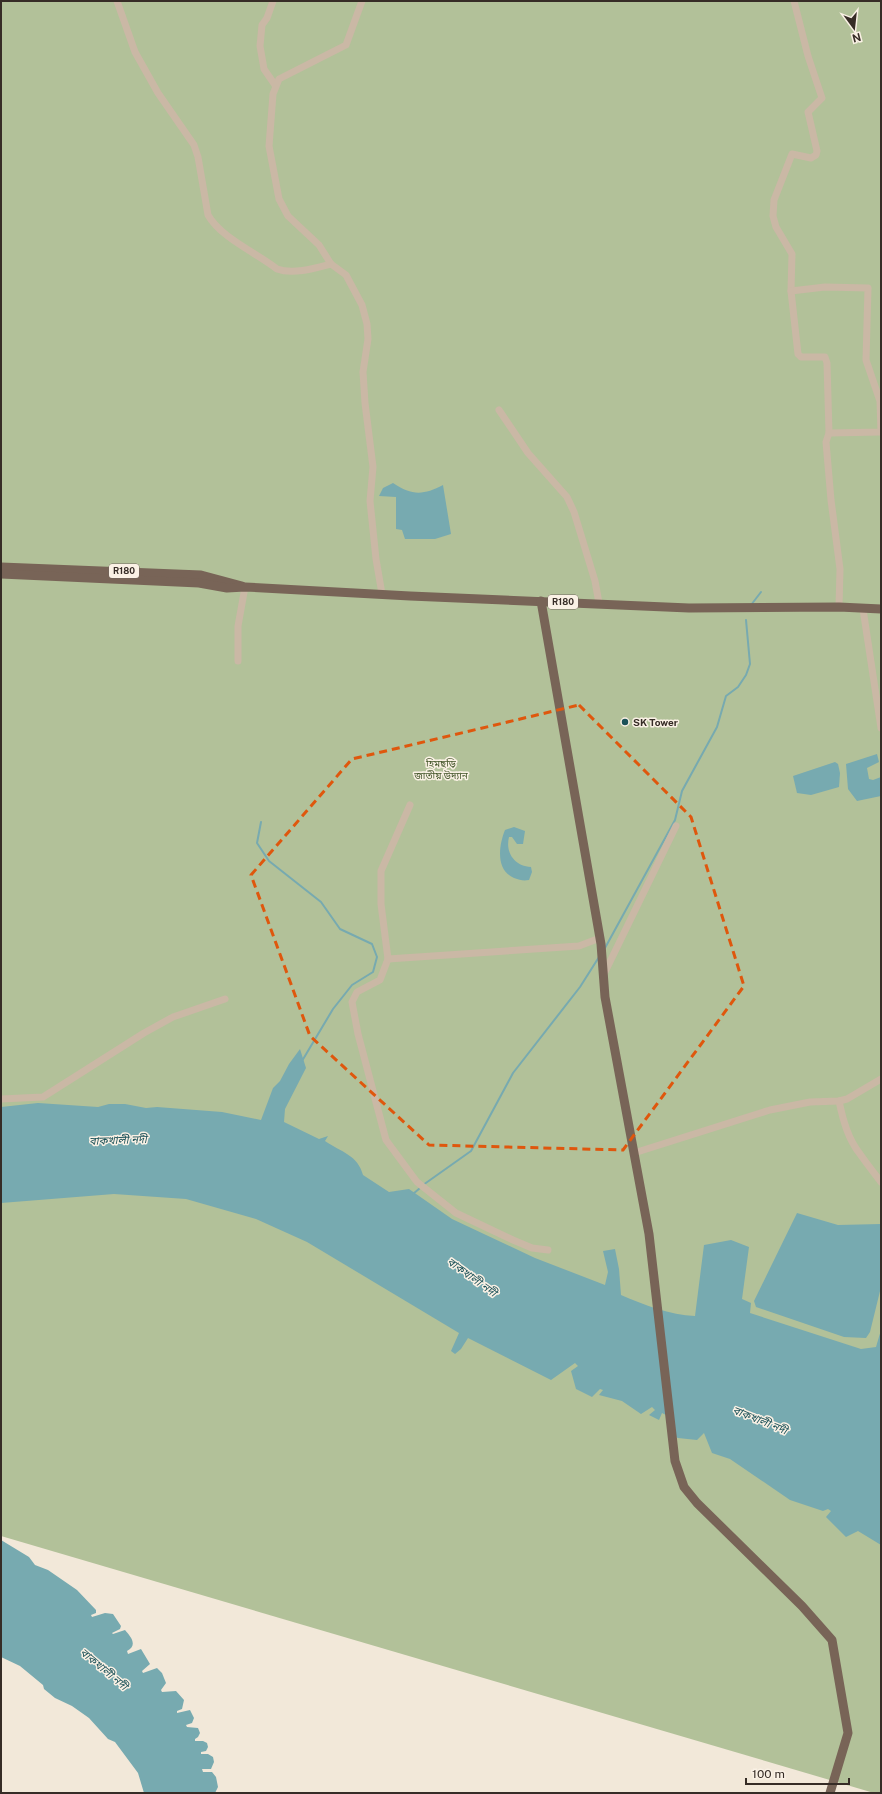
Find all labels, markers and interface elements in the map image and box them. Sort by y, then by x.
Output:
north arrow [834,8,874,48]
text: N [851,31,862,45]
road number: R180 [109,564,139,578]
road number: R180 [548,595,578,609]
place label: SK Tower [633,716,678,728]
marker: SK Tower [620,717,630,727]
park label: হিমছড়ি জাতীয় উদ্যান [413,757,469,781]
water label: বাকখালী নদী [89,1133,149,1147]
water label: বাকখালী নদী [445,1255,501,1300]
water label: বাকখালী নদী [731,1404,791,1437]
water label: বাকখালী নদী [78,1646,132,1694]
scale bar [746,1760,849,1786]
text: 100 m [752,1767,785,1781]

